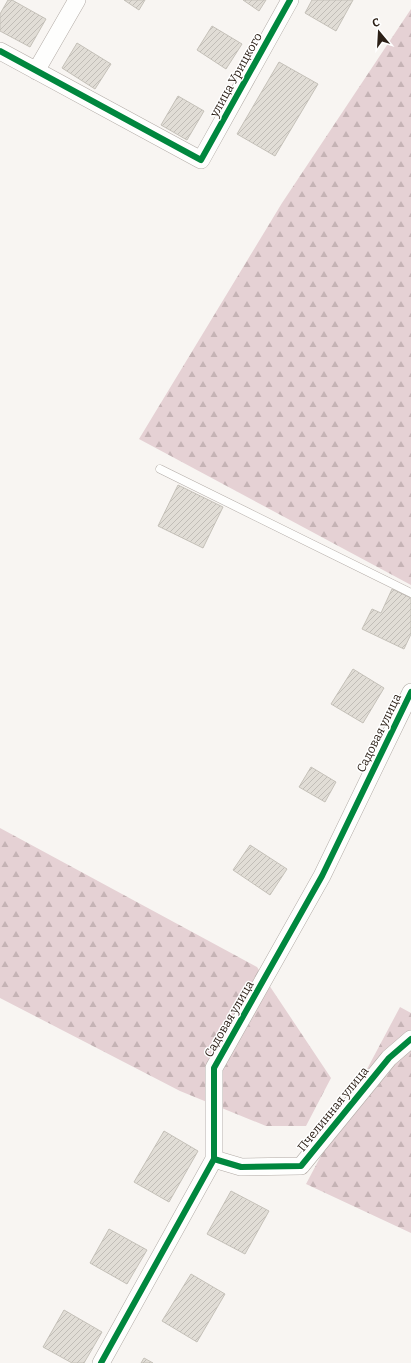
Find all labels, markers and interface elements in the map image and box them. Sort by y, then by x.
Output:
north arrow [359,12,399,52]
text: С [371,16,381,30]
street label: улица Урицкого [207,30,265,120]
street label: Садовая улица [354,691,404,775]
street label: Садовая улица [201,978,257,1060]
street label: Пчелинная улица [295,1064,372,1154]

